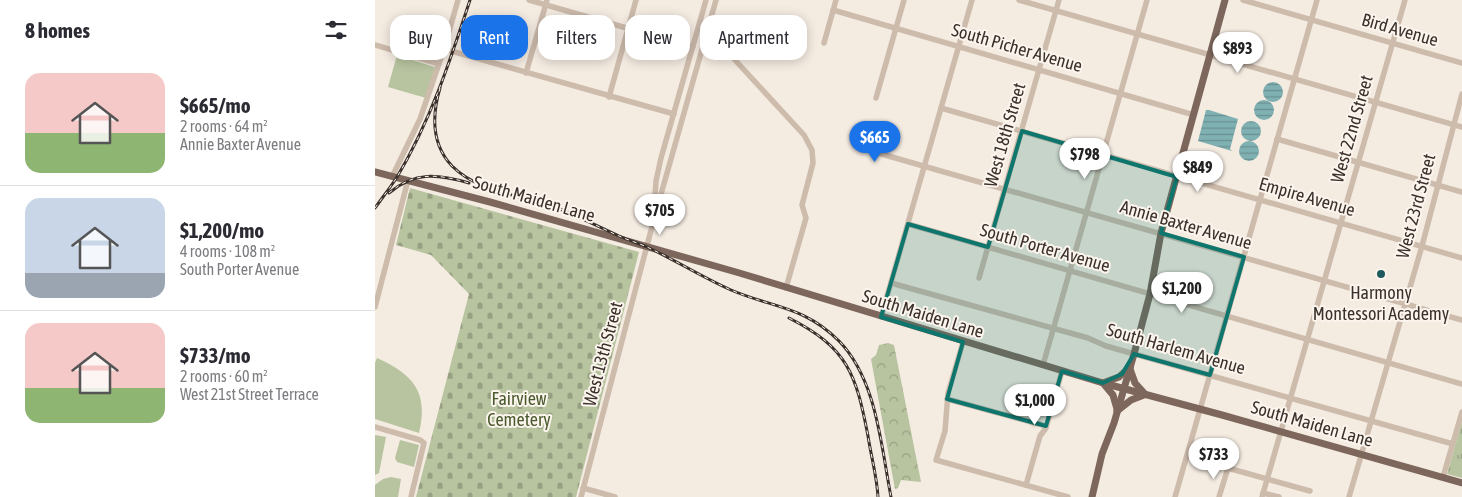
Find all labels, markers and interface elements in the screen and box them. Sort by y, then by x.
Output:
street label: Bird Avenue [1359,9,1441,50]
chip: Buy [390,15,451,60]
chip: Rent [461,15,528,60]
chip: Filters [538,15,615,60]
chip: New [625,15,690,60]
chip: Apartment [700,15,807,60]
icon: filters [322,16,350,44]
text: 8 homes [25,18,90,42]
street label: South Picher Avenue [949,19,1085,76]
pin: $893 [1208,32,1268,74]
text: $893 [1223,39,1253,57]
street label: West 22nd Street [1326,73,1377,185]
street label: West 18th Street [980,80,1029,189]
icon: home [65,93,125,153]
text: $665/mo [180,93,251,117]
text: 2 rooms · 64 m² [180,117,268,135]
pin: $665 [845,120,905,163]
text: $665 [860,128,890,146]
text: Annie Baxter Avenue [180,135,301,153]
pin: $798 [1055,138,1115,180]
text: $798 [1070,145,1100,163]
pin: $849 [1168,150,1228,193]
street label: West 23rd Street [1391,151,1440,260]
text: $849 [1183,158,1213,176]
street label: South Maiden Lane [471,171,598,226]
street label: Empire Avenue [1257,173,1358,220]
pin: $705 [630,194,690,236]
street label: Annie Baxter Avenue [1118,196,1254,253]
text: $705 [645,201,675,219]
icon: home [65,218,125,278]
text: $1,200/mo [180,218,264,242]
street label: South Porter Avenue [978,219,1112,276]
text: 4 rooms · 108 m² [180,242,275,260]
text: South Porter Avenue [180,260,299,278]
marker: Harmony Montessori Academy [1375,268,1387,280]
pin: $1,200 [1141,272,1223,314]
text: $1,200 [1162,279,1202,297]
place label: Harmony Montessori Academy [1313,282,1449,324]
street label: South Maiden Lane [860,285,986,342]
street label: West 13th Street [578,299,627,408]
street label: South Harlem Avenue [1104,319,1248,378]
icon: home [65,343,125,403]
text: $733/mo [180,343,251,367]
text: 2 rooms · 60 m² [180,367,268,385]
pin: $1,000 [994,384,1076,426]
text: West 21st Street Terrace [180,385,319,403]
park label: Fairview Cemetery [487,388,551,430]
text: $1,000 [1015,391,1055,409]
street label: South Maiden Lane [1249,396,1376,451]
pin: $733 [1184,438,1244,480]
text: $733 [1199,445,1229,463]

